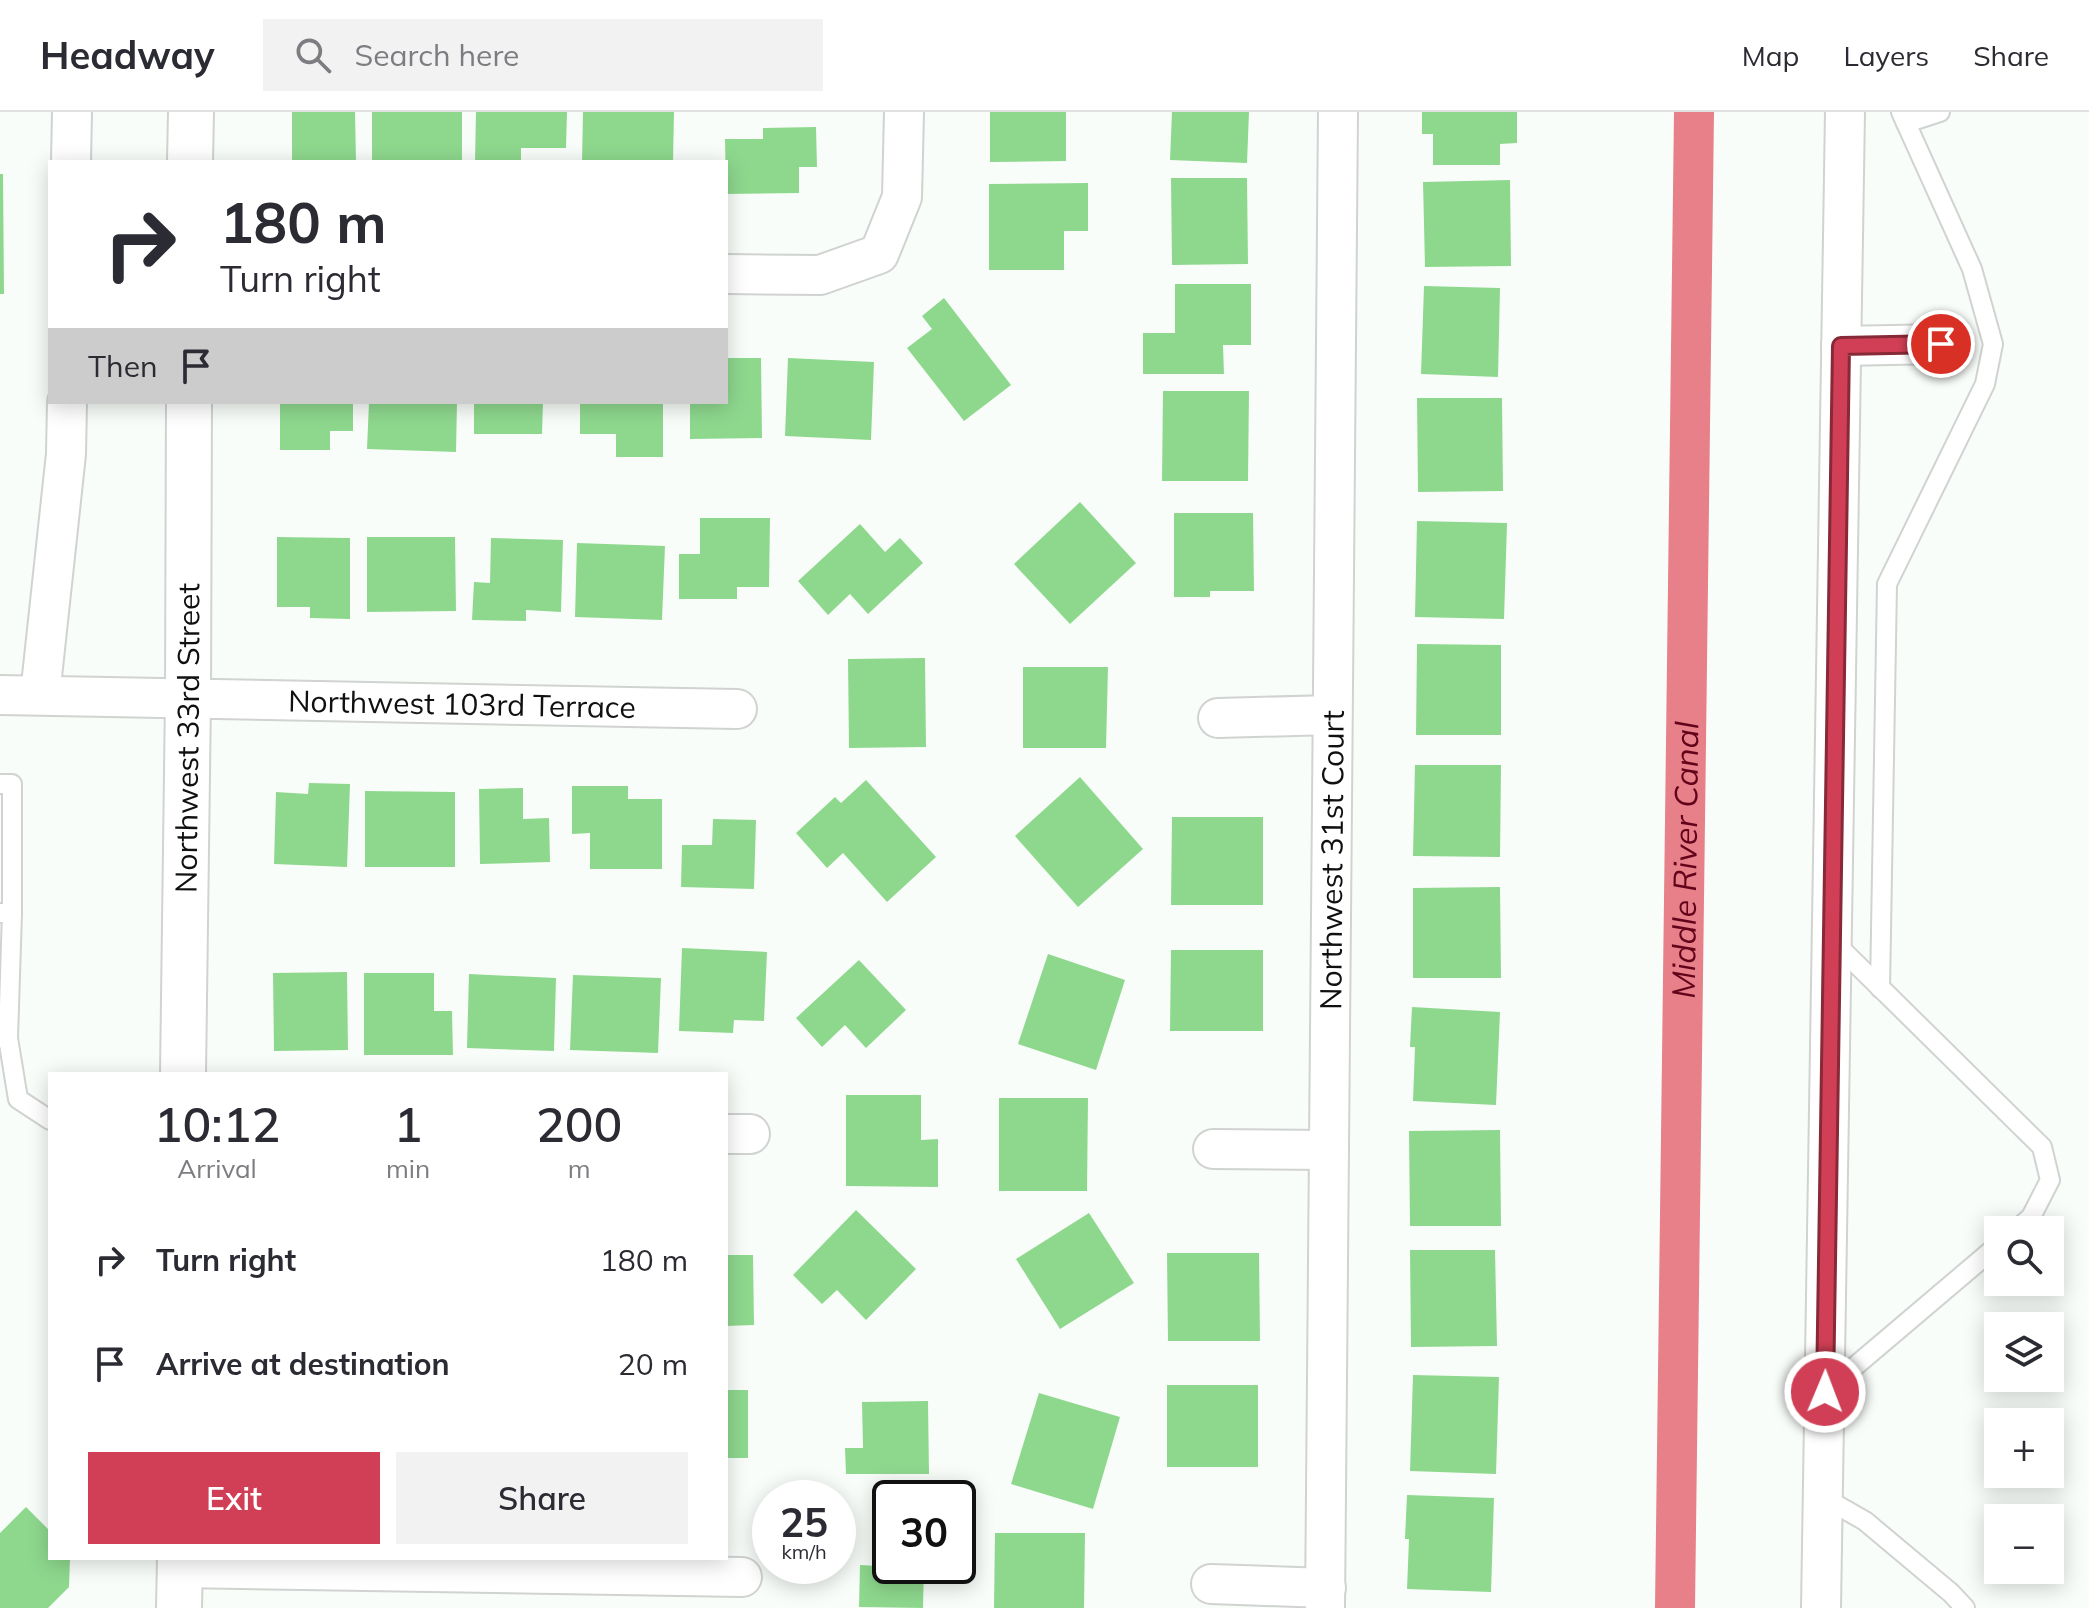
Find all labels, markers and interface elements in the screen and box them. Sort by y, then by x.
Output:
search box [263,19,823,91]
text: Headway [40,31,215,79]
icon: search [291,33,335,77]
text: Search here [355,36,519,74]
text: Map [1742,38,1799,73]
text: Layers [1843,38,1929,73]
text: Share [1973,38,2049,73]
text: 180 m [220,187,387,257]
icon: right [88,192,192,296]
text: Turn right [220,256,381,301]
pin [1907,310,1975,378]
icon: arrive [1919,322,1963,366]
icon: arrive [174,344,218,388]
text: Then [88,347,158,385]
street label: Northwest 33rd Street [166,583,207,893]
street label: Northwest 103rd Terrace [288,681,636,726]
street label: Northwest 31st Court [1311,710,1352,1010]
water label: Middle River Canal [1663,721,1706,999]
text: 10:12 [154,1094,280,1154]
text: 1 [394,1094,422,1154]
text: 200 [536,1094,622,1154]
text: Arrival [177,1152,257,1185]
text: min [386,1152,430,1185]
text: m [568,1152,591,1185]
map controls [1984,1216,2064,1584]
button: search [1984,1216,2064,1296]
icon: right [88,1238,132,1282]
text: Turn right [156,1241,296,1279]
text: 180 m [600,1241,688,1279]
button: layers [1984,1312,2064,1392]
icon: arrive [88,1342,132,1386]
text: Arrive at destination [156,1345,450,1383]
text: 20 m [618,1345,688,1383]
position arrow [1783,1350,1867,1434]
button: + [1984,1408,2064,1488]
button: Exit [88,1452,380,1544]
button: Share [396,1452,688,1544]
speed limit sign: 30 [872,1480,976,1584]
text: 25 [780,1497,828,1547]
button: − [1984,1504,2064,1584]
text: km/h [781,1539,827,1564]

